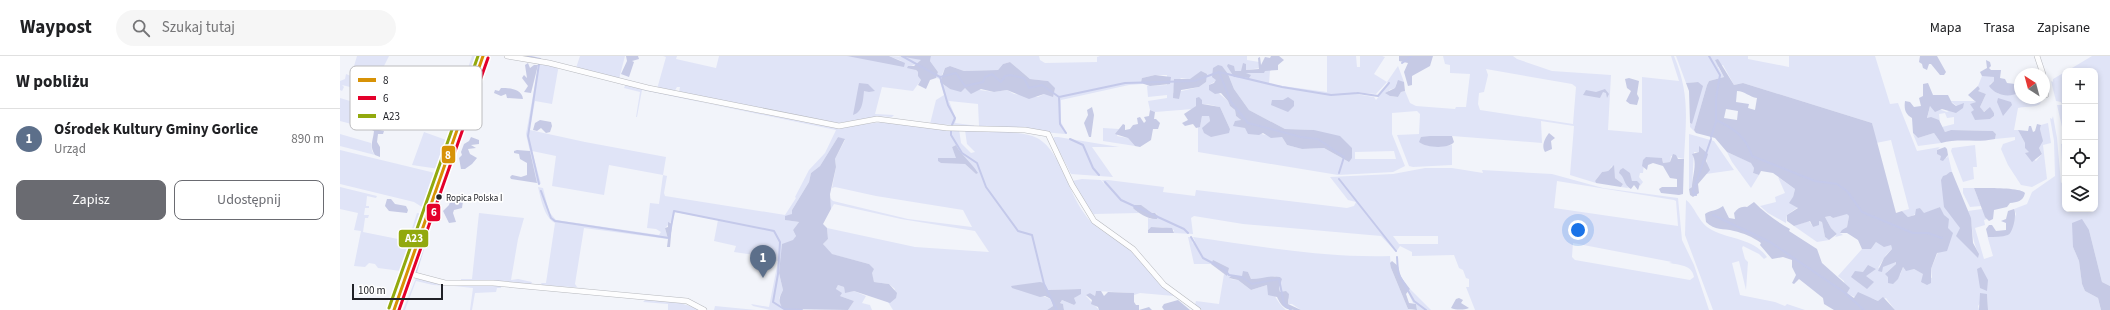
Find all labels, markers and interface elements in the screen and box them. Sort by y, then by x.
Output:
search box [116,10,396,46]
text: Waypost [20,14,92,41]
icon: search [130,17,152,39]
text: Szukaj tutaj [162,17,235,38]
text: Mapa [1930,18,1962,38]
text: Trasa [1984,18,2015,38]
text: Zapisane [2037,18,2090,38]
legend [350,66,482,130]
north arrow [2014,68,2050,104]
map controls [2062,68,2098,212]
button: + [2062,68,2098,104]
text: W pobliżu [16,70,89,94]
text: 8 [383,73,389,88]
text: 6 [383,91,389,106]
button: − [2062,104,2098,140]
text: A23 [383,109,400,124]
text: Ośrodek Kultury Gminy Gorlice [54,119,258,140]
text: 1 [26,130,32,148]
text: 890 m [291,130,324,148]
text: Urząd [54,140,86,158]
button: locate [2062,140,2098,176]
line badge: 8 [441,145,456,164]
text: 8 [445,148,451,163]
button: layers [2062,176,2098,212]
button: Zapisz [16,180,166,220]
button: Udostępnij [174,180,324,220]
marker: Ropica Polska I [434,192,444,202]
place label: Ropica Polska I [446,192,502,205]
line badge: 6 [426,203,441,222]
text: 6 [431,205,437,220]
your location [1568,220,1588,240]
line badge: A23 [398,229,429,248]
text: A23 [404,231,423,246]
pin: 1 [750,245,776,278]
scale bar [352,282,443,301]
text: 100 m [358,283,386,298]

